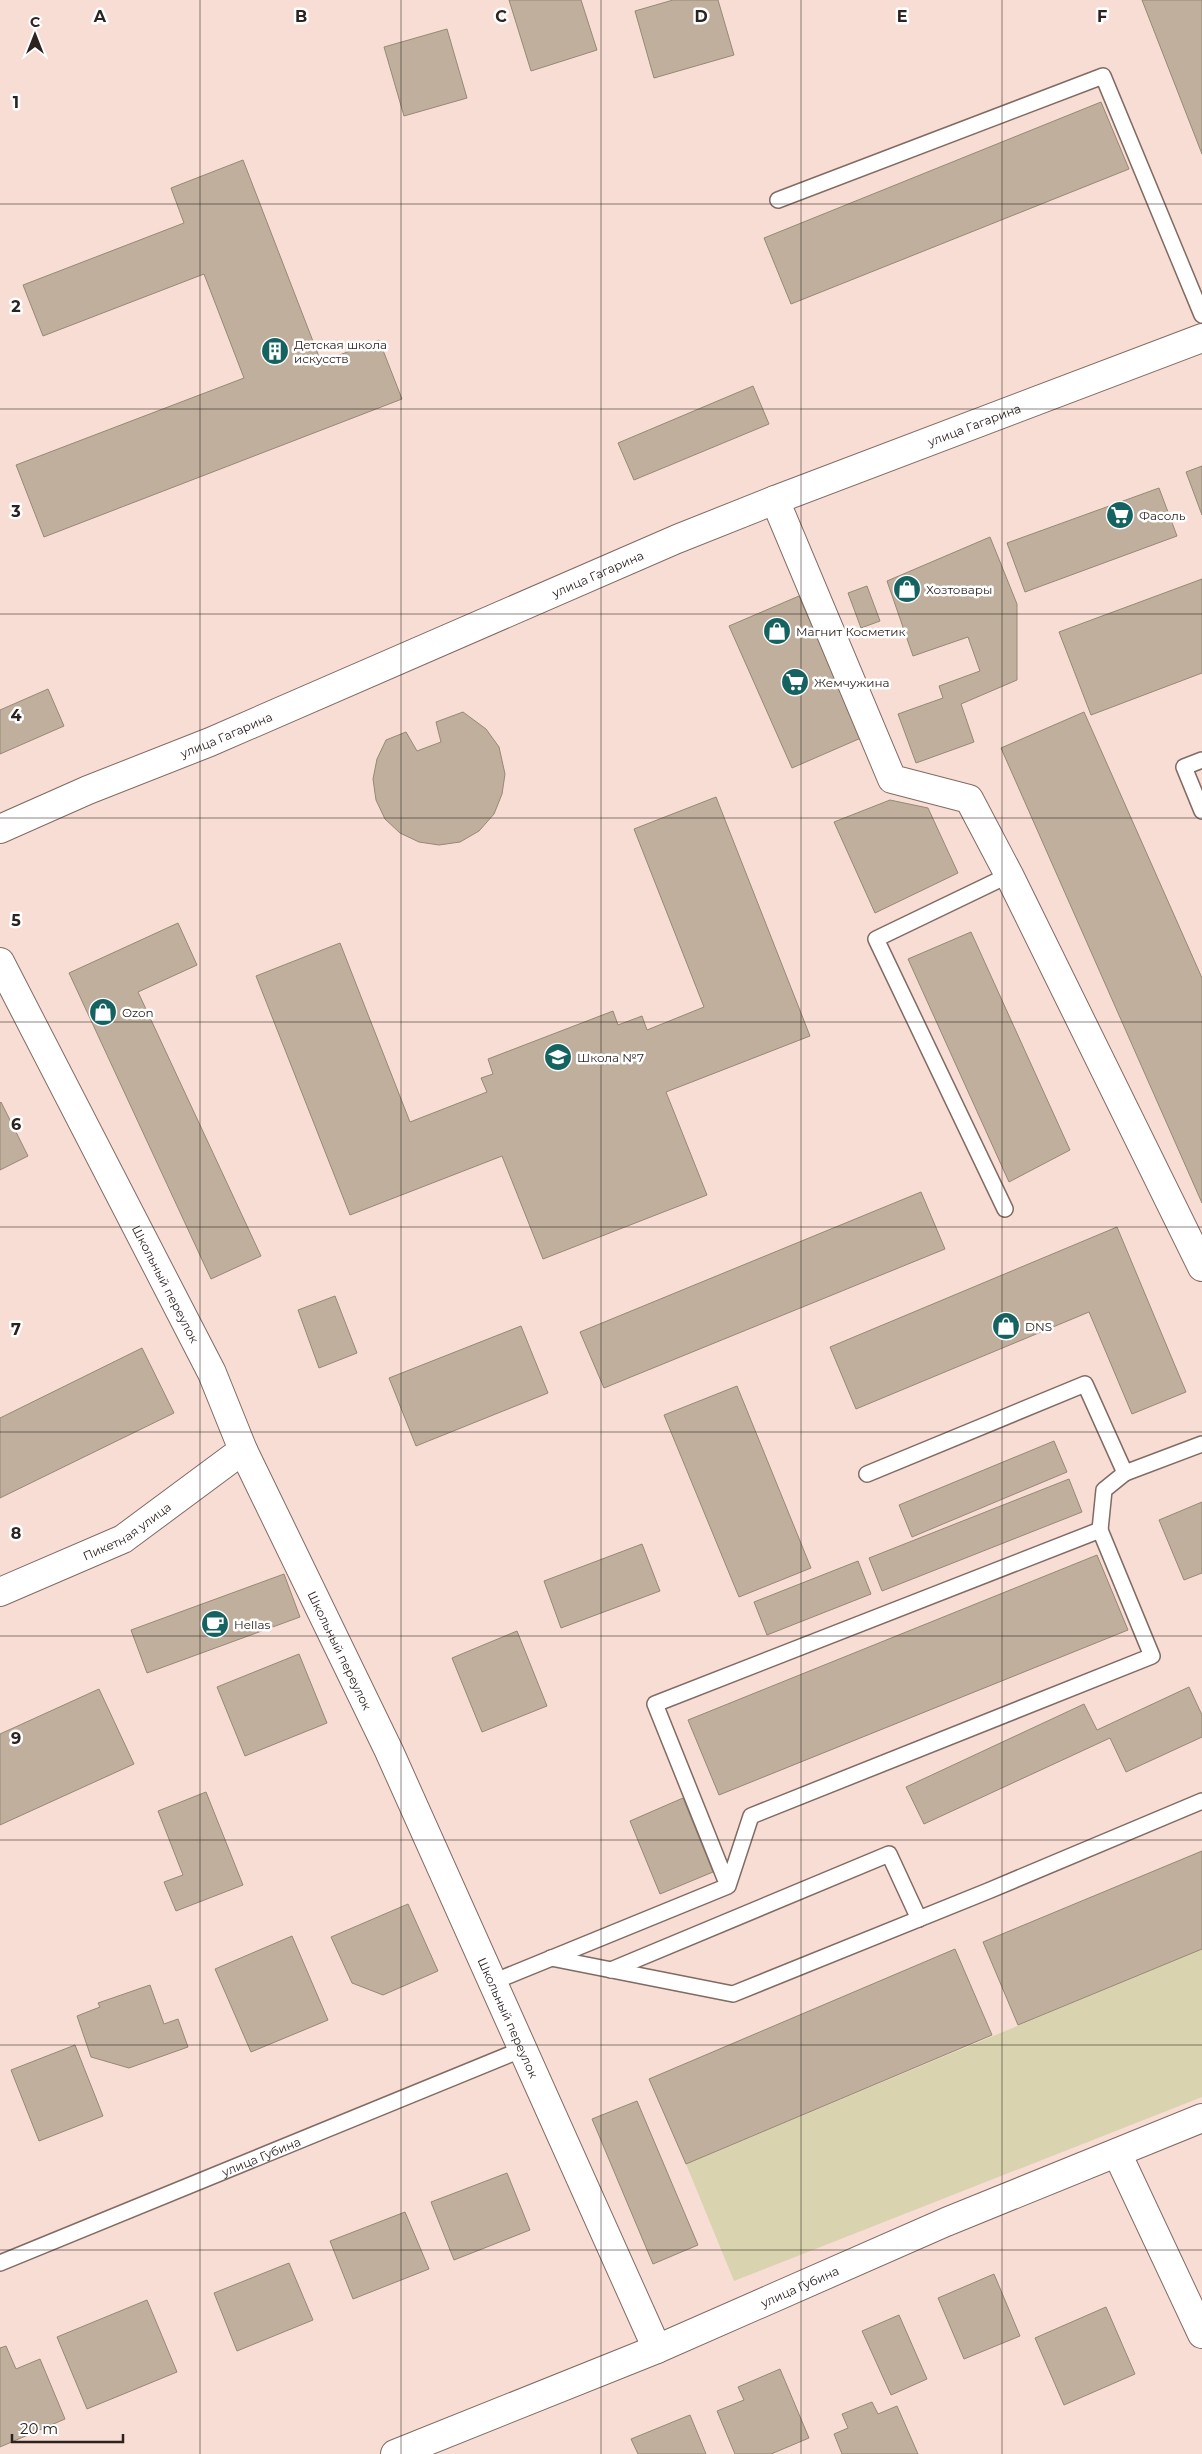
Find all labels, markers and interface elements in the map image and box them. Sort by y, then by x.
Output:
text: A [93,7,107,26]
text: B [295,7,307,26]
text: C [495,7,507,26]
text: D [694,7,708,26]
text: E [897,7,907,26]
text: F [1097,7,1107,26]
north arrow [10,10,60,60]
text: С [30,13,40,31]
text: 1 [13,93,19,112]
text: 2 [11,297,21,316]
building icon: Детская школа искусств [260,336,290,366]
place label: Детская школа искусств [294,337,387,366]
street label: улица Гагарина [924,400,1023,449]
supermarket icon: Фасоль [1105,500,1135,530]
text: 3 [10,502,21,521]
place label: Фасоль [1139,508,1186,523]
street label: улица Гагарина [549,547,646,600]
shop icon: Хозтовары [892,574,922,604]
place label: Хозтовары [926,582,992,597]
shop icon: Магнит Косметик [762,616,792,646]
place label: Магнит Косметик [796,624,905,639]
supermarket icon: Жемчужина [780,667,810,697]
place label: Жемчужина [814,675,890,690]
text: 4 [10,706,22,725]
street label: улица Гагарина [177,708,274,761]
text: 5 [11,911,21,930]
shop icon: Ozon [88,997,118,1027]
place label: Ozon [122,1005,154,1020]
school or university icon: Школа №7 [543,1042,573,1072]
place label: Школа №7 [577,1050,644,1065]
text: 6 [11,1115,21,1134]
street label: Школьный переулок [129,1222,203,1345]
shop icon: DNS [991,1311,1021,1341]
place label: DNS [1025,1319,1052,1334]
text: 7 [11,1320,21,1339]
street label: Пикетная улица [80,1499,174,1563]
text: 8 [11,1524,21,1543]
street label: Школьный переулок [305,1588,375,1712]
cafe icon: Hellas [200,1609,230,1639]
place label: Hellas [234,1617,271,1632]
text: 9 [11,1729,21,1748]
street label: Школьный переулок [475,1955,542,2080]
street label: улица Губина [218,2133,303,2179]
street label: улица Губина [757,2263,841,2311]
scale bar [12,2412,124,2444]
text: 20 m [20,2419,58,2438]

